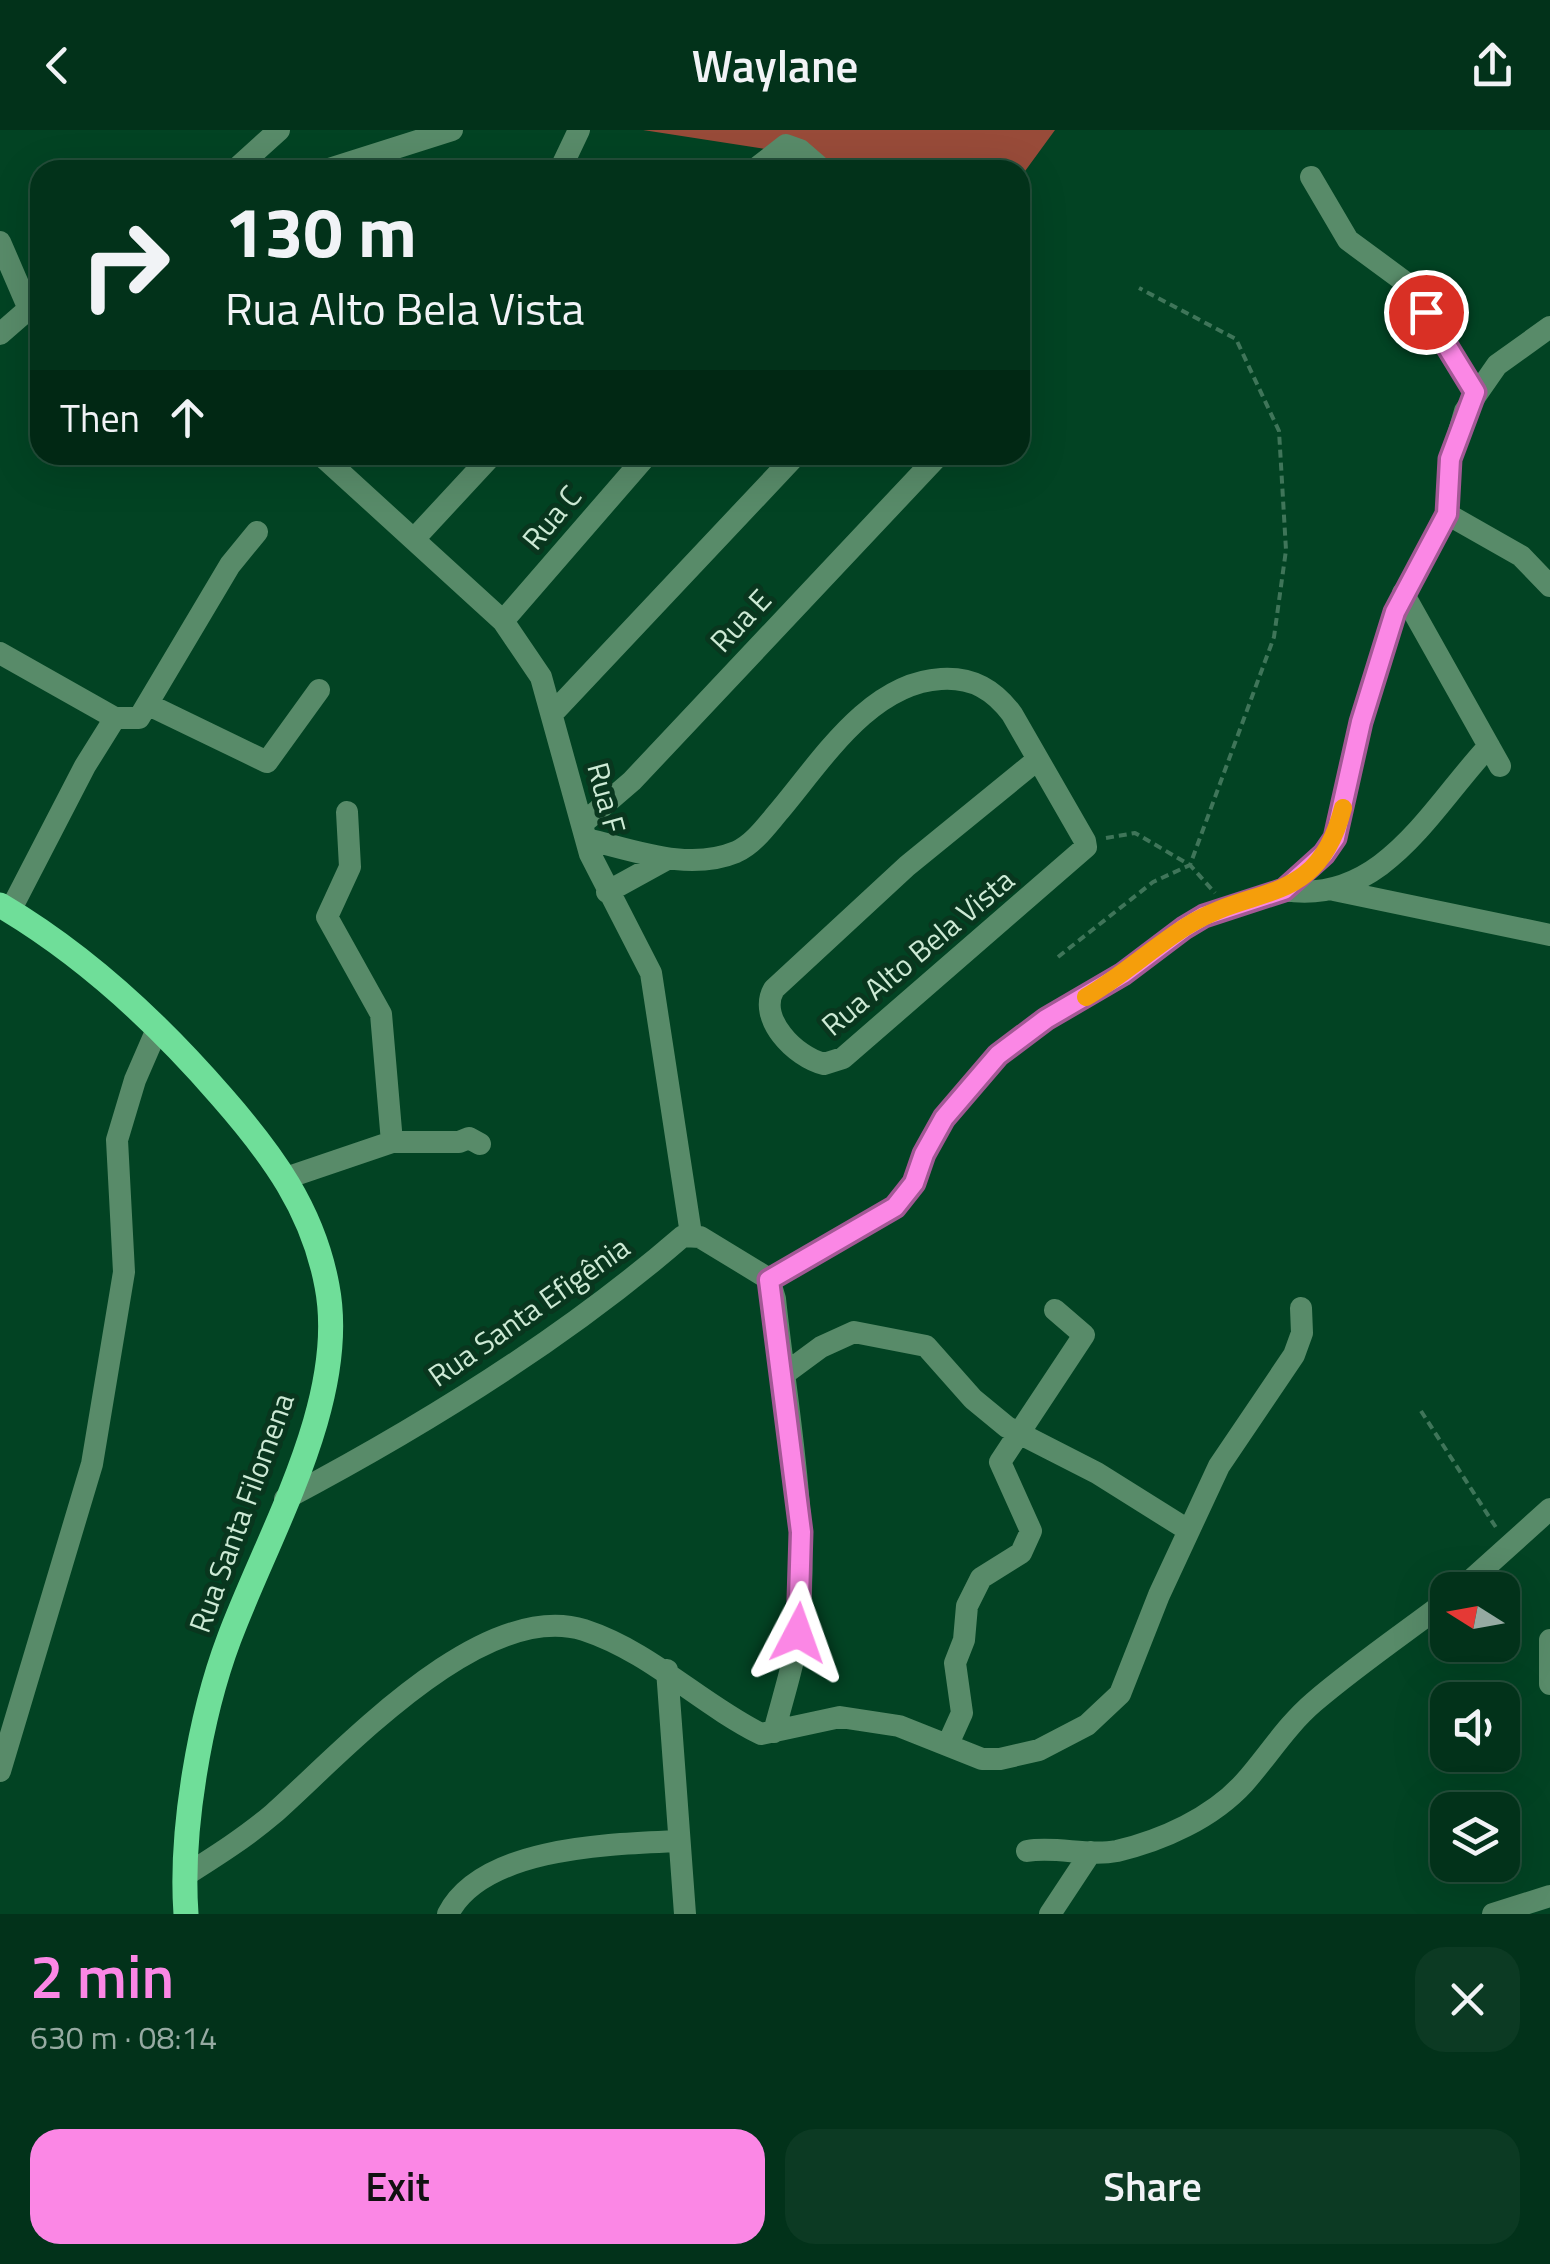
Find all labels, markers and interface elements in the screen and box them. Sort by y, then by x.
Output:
text: Waylane [692,31,858,99]
icon: back [30,38,85,93]
icon: share [1465,38,1520,93]
text: 130 m [225,178,417,284]
icon: right [60,200,190,330]
pin [1384,270,1469,355]
text: Rua Alto Bela Vista [225,274,584,342]
icon: arrive [1399,285,1454,340]
text: Then [60,389,140,447]
icon: ahead [160,390,215,445]
street label: Rua C [510,475,592,560]
street label: Rua E [699,578,782,663]
street label: Rua F [575,757,638,838]
street label: Rua Alto Bela Vista [811,858,1024,1047]
street label: Rua Santa Efigênia [418,1224,639,1398]
street label: Rua Santa Filomena [176,1386,306,1639]
north arrow [1430,1572,1520,1662]
map controls [1430,1572,1520,1882]
position arrow [746,1581,850,1685]
button: sound [1430,1682,1520,1772]
button: layers [1430,1792,1520,1882]
text: 2 min [30,1930,174,2021]
button: close [1415,1947,1520,2052]
text: 630 m · 08:14 [30,2013,217,2061]
button: Exit [30,2129,765,2244]
button: Share [785,2129,1520,2244]

